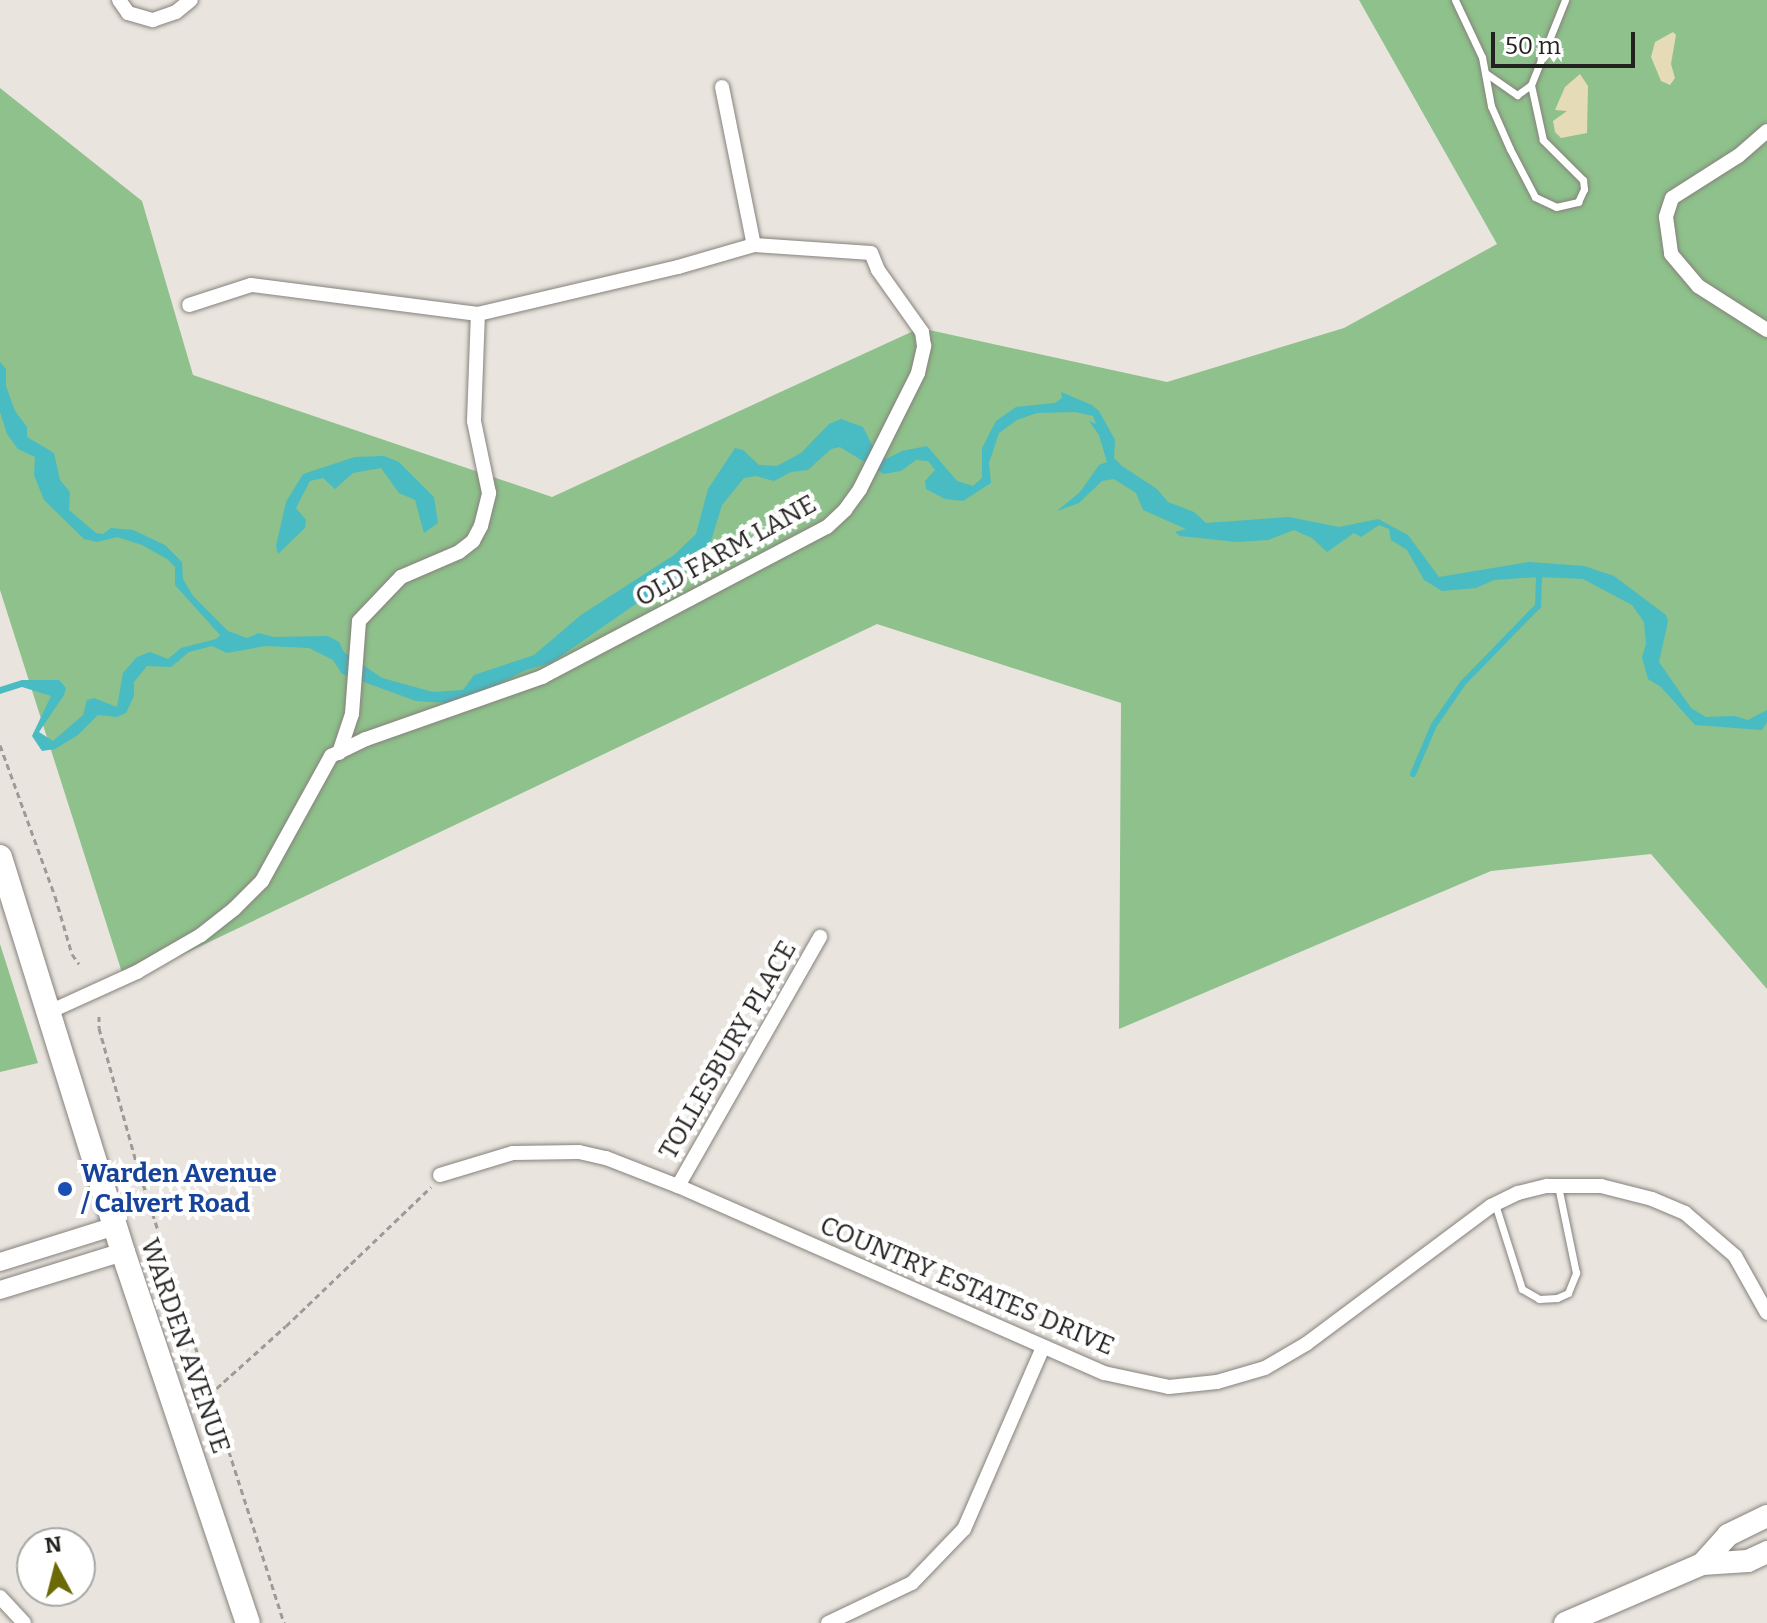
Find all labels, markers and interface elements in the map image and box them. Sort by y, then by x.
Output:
scale bar [1495,16,1639,66]
text: 50 m [1505,32,1561,60]
street label: OLD FARM LANE [630,488,822,614]
street label: TOLLESBURY PLACE [653,935,803,1165]
place label: Warden Avenue / Calvert Road [81,1158,277,1220]
marker: Warden Avenue / Calvert Road [56,1180,74,1198]
street label: COUNTRY ESTATES DRIVE [815,1210,1119,1362]
street label: WARDEN AVENUE [134,1235,236,1457]
north arrow [16,1527,96,1607]
text: N [43,1530,63,1559]

